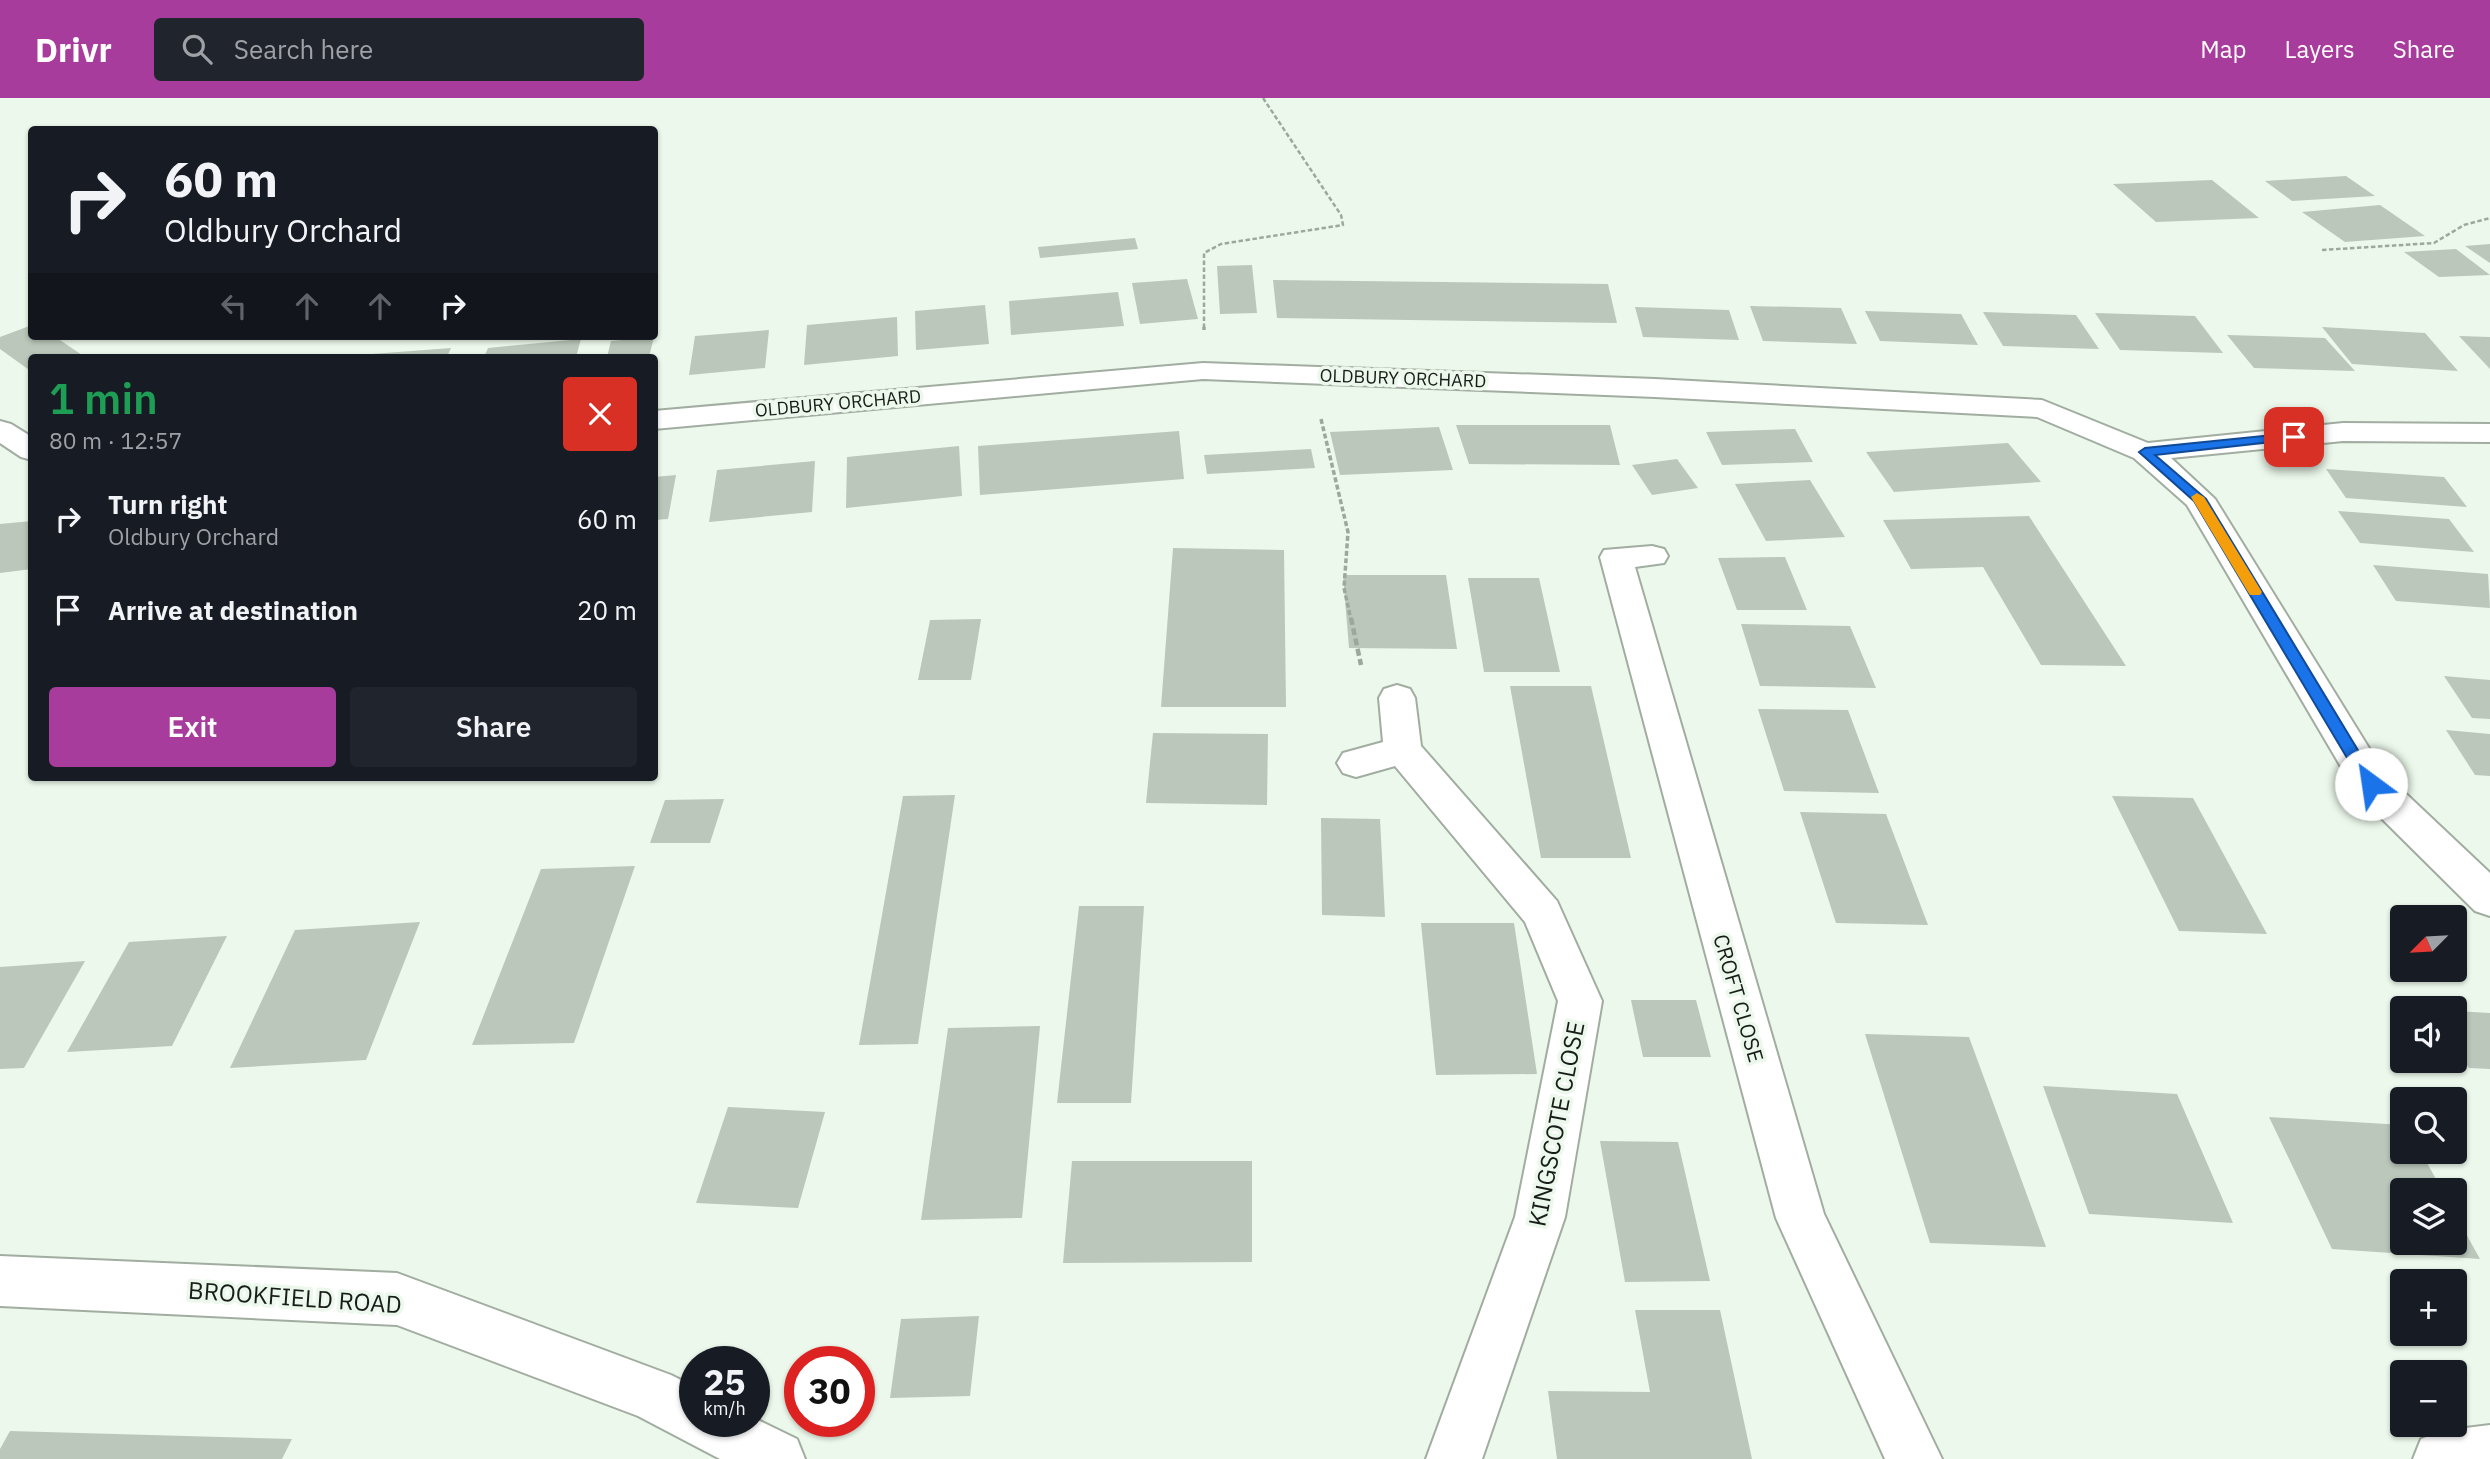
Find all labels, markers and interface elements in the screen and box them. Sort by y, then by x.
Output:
search box [154,18,644,81]
text: Drivr [35,28,112,71]
icon: search [178,30,216,68]
text: Search here [234,32,373,66]
text: Map [2200,33,2247,65]
text: Layers [2285,33,2355,65]
text: Share [2393,33,2455,65]
text: 60 m [164,147,278,210]
icon: right [49,154,140,245]
text: Oldbury Orchard [164,209,402,251]
icon: left [215,287,253,325]
icon: ahead [288,287,326,325]
icon: ahead [361,287,399,325]
icon: right [434,287,472,325]
street label: OLDBURY ORCHARD [1319,364,1487,392]
text: 1 min [49,371,158,426]
button: close [563,377,637,451]
street label: OLDBURY ORCHARD [754,384,922,422]
pin [2264,407,2324,467]
icon: arrive [2275,418,2313,456]
text: 80 m · 12:57 [49,425,182,455]
text: Turn right [108,487,227,521]
icon: right [49,500,87,538]
text: 60 m [577,502,637,536]
text: Oldbury Orchard [108,521,279,551]
icon: arrive [49,591,87,629]
text: Arrive at destination [108,593,358,627]
text: 20 m [577,593,637,627]
button: Exit [49,687,336,767]
button: Share [350,687,637,767]
position arrow [2334,747,2408,821]
north arrow [2390,905,2468,982]
map controls [2390,905,2467,1437]
street label: CROFT CLOSE [1707,931,1771,1065]
button: sound [2390,996,2467,1073]
street label: KINGSCOTE CLOSE [1520,1019,1592,1229]
button: search [2390,1087,2467,1164]
button: layers [2390,1178,2467,1255]
button: + [2390,1269,2467,1346]
street label: BROOKFIELD ROAD [187,1274,403,1320]
speed limit sign: 30 [784,1346,875,1437]
text: 25 [703,1359,746,1405]
button: − [2390,1360,2467,1437]
text: km/h [703,1397,746,1420]

